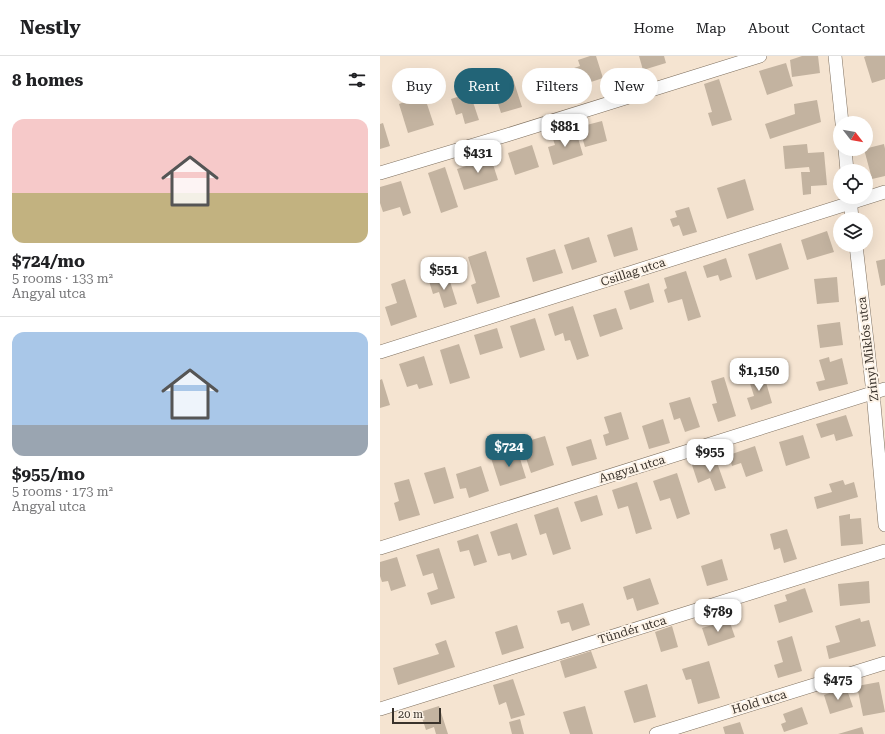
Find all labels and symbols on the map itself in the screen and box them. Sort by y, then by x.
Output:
pin: $881 [541,114,589,148]
north arrow [833,116,873,156]
pin: $431 [454,140,502,174]
street label: Csillag utca [599,255,668,289]
pin: $551 [420,257,468,291]
street label: Zrínyi Miklós utca [855,295,881,402]
pin: $1,150 [726,358,792,392]
pin: $724 [485,434,533,468]
pin: $955 [686,439,734,473]
street label: Angyal utca [597,452,667,486]
pin: $789 [694,599,742,633]
street label: Tündér utca [596,613,668,647]
pin: $475 [814,667,862,701]
street label: Hold utca [730,687,789,717]
scale bar [392,706,441,725]

